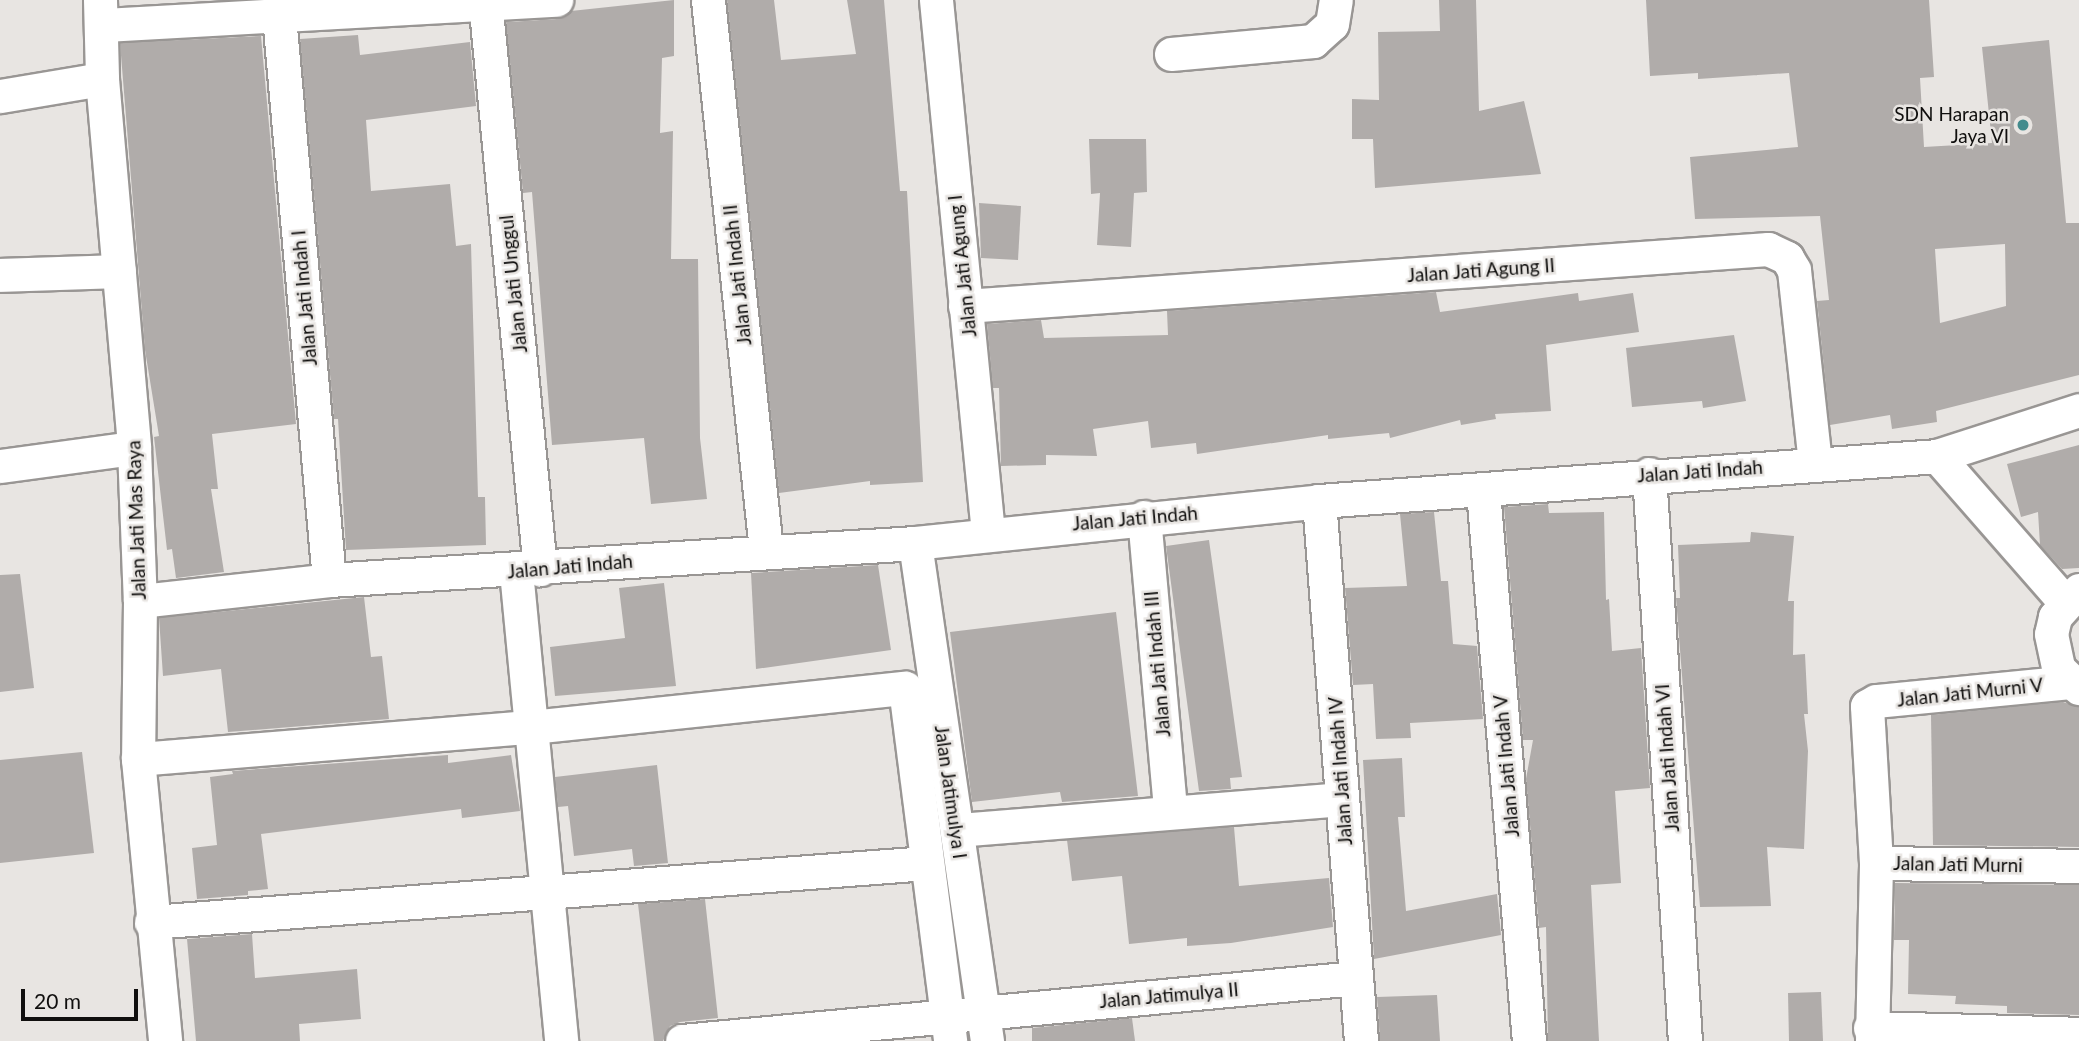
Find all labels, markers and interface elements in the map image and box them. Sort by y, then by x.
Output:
place label: SDN Harapan Jaya VI [1894,103,2009,147]
marker: SDN Harapan Jaya VI [2015,117,2031,133]
street label: Jalan Jati Agung I [943,193,981,339]
street label: Jalan Jati Indah II [718,203,756,347]
street label: Jalan Jati Unggul [494,214,532,354]
street label: Jalan Jati Indah I [287,229,321,367]
street label: Jalan Jati Agung II [1406,253,1556,287]
street label: Jalan Jati Mas Raya [122,440,150,600]
street label: Jalan Jati Indah [1636,455,1764,487]
street label: Jalan Jati Indah [1071,501,1199,535]
street label: Jalan Jati Indah [506,549,634,583]
street label: Jalan Jati Indah III [1139,590,1175,738]
street label: Jalan Jati Murni V [1895,673,2045,711]
street label: Jalan Jati Indah VI [1650,683,1684,833]
street label: Jalan Jati Indah V [1488,693,1524,839]
street label: Jalan Jati Indah IV [1323,696,1357,846]
street label: Jalan Jatimulya I [930,724,972,860]
street label: Jalan Jati Murni [1893,851,2023,877]
scale bar [24,974,142,1018]
street label: Jalan Jatimulya II [1098,978,1240,1012]
text: 20 m [34,988,81,1013]

